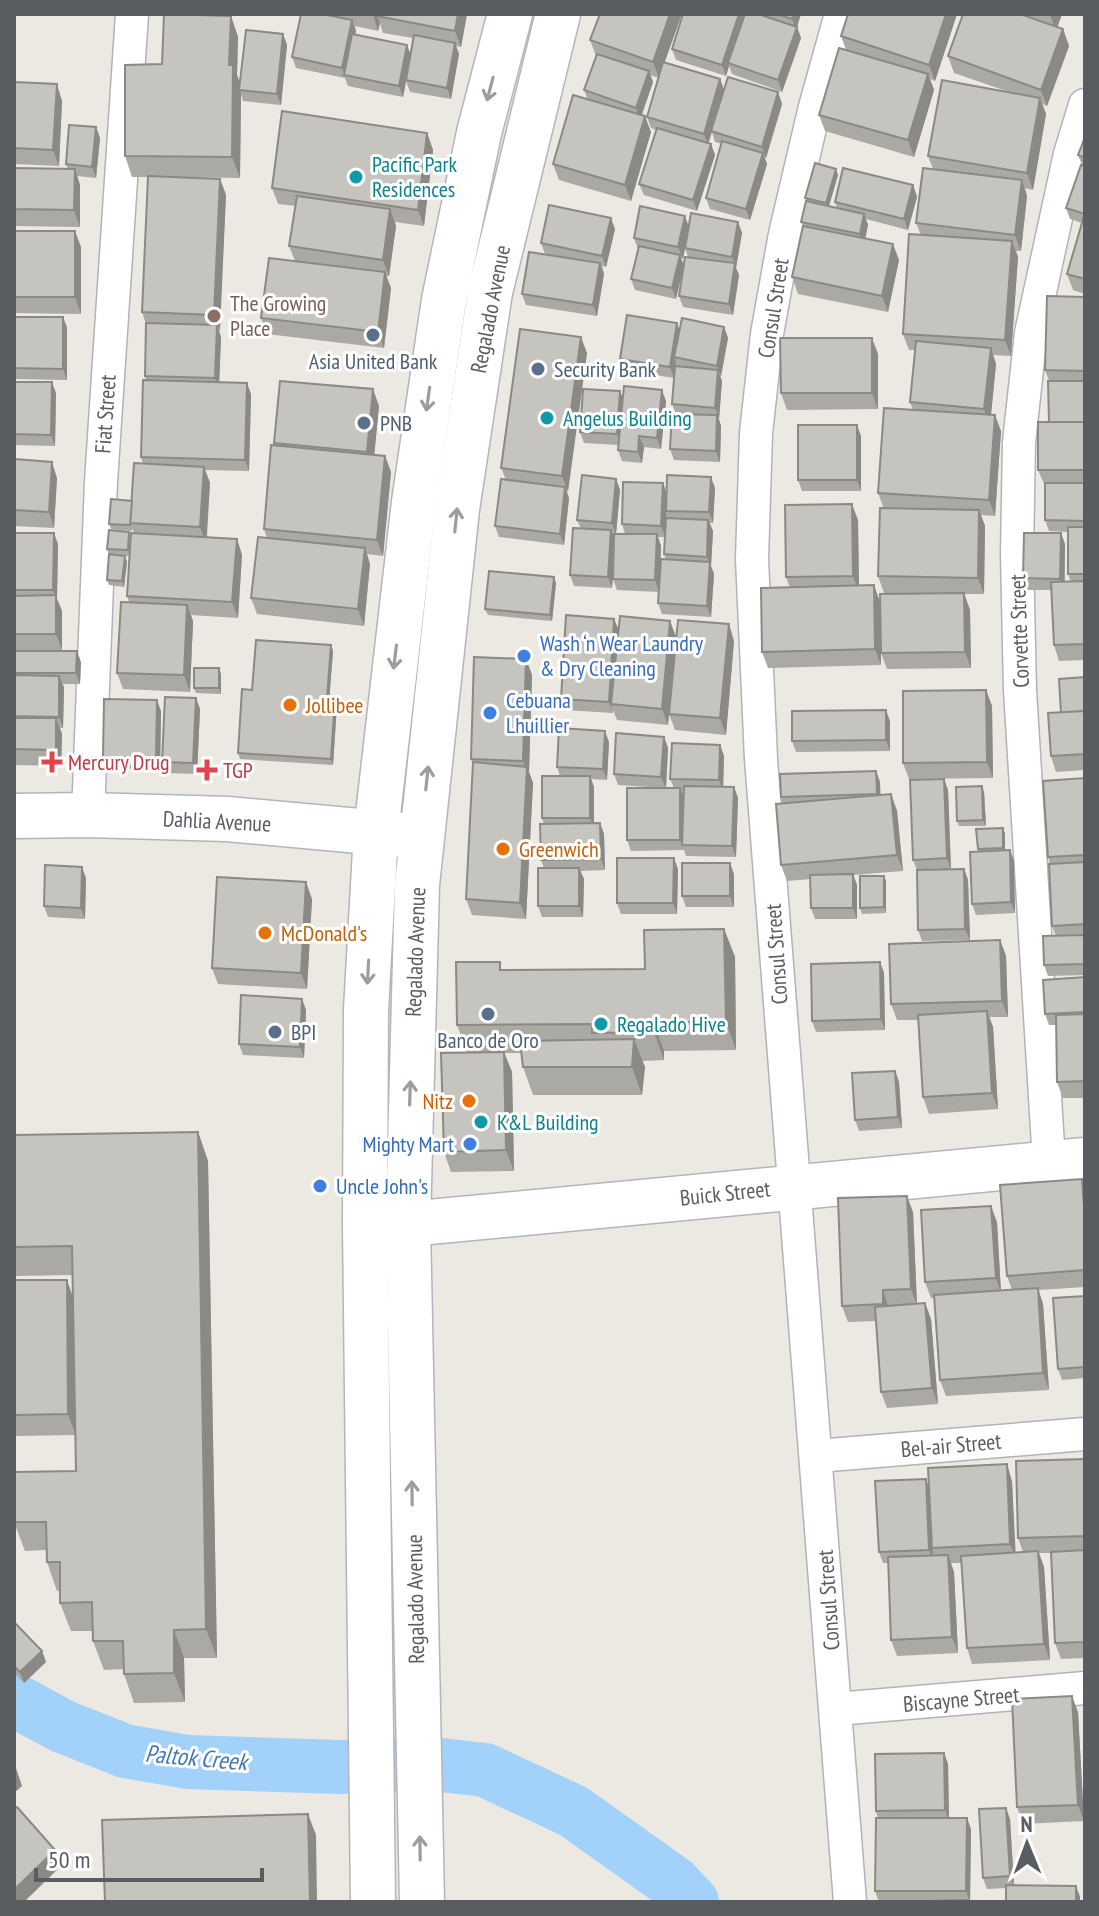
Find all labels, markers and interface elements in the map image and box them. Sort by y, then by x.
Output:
one-way arrow [482,76,497,102]
place label: Pacific Park Residences [372,150,458,203]
marker: Pacific Park Residences [347,168,365,186]
street label: Regalado Avenue [464,243,516,375]
street label: Consul Street [751,256,795,360]
place label: The Growing Place [230,289,326,342]
marker: The Growing Place [205,307,223,325]
marker: Asia United Bank [364,326,382,344]
place label: Asia United Bank [309,347,438,375]
place label: Security Bank [554,355,657,383]
marker: Security Bank [529,360,547,378]
street label: Fiat Street [88,374,122,454]
one-way arrow [420,386,435,411]
place label: Angelus Building [563,404,692,432]
place label: PNB [380,409,412,437]
marker: Angelus Building [538,409,556,427]
marker: PNB [355,414,373,432]
one-way arrow [448,507,463,533]
street label: Corvette Street [1003,574,1035,688]
place label: Wash ‘n Wear Laundry & Dry Cleaning [540,629,704,682]
one-way arrow [388,643,403,670]
marker: Wash ‘n Wear Laundry & Dry Cleaning [515,647,533,665]
place label: Cebuana Lhuillier [506,686,571,739]
place label: Jollibee [305,691,363,719]
marker: Jollibee [281,696,299,714]
marker: Cebuana Lhuillier [481,704,499,722]
place label: Mercury Drug [68,748,169,776]
marker: Mercury Drug [43,753,61,771]
place label: TGP [223,756,253,784]
marker: TGP [198,761,216,779]
one-way arrow [419,765,434,792]
street label: Dahlia Avenue [162,804,272,838]
place label: Greenwich [519,835,599,863]
marker: Greenwich [494,840,512,858]
street label: Regalado Avenue [399,887,431,1017]
street label: Consul Street [759,903,793,1005]
place label: McDonald's [281,919,367,947]
marker: McDonald's [256,924,274,942]
one-way arrow [360,958,375,985]
marker: Banco de Oro [479,1005,497,1023]
place label: Regalado Hive [617,1010,726,1038]
marker: Regalado Hive [592,1015,610,1033]
place label: BPI [291,1018,316,1046]
marker: BPI [266,1023,284,1041]
place label: Banco de Oro [437,1026,539,1054]
one-way arrow [402,1080,417,1107]
place label: Nitz [422,1087,453,1115]
marker: Nitz [460,1092,478,1110]
place label: K&L Building [497,1108,599,1136]
marker: K&L Building [472,1113,490,1131]
place label: Mighty Mart [362,1130,454,1158]
marker: Mighty Mart [461,1135,479,1153]
place label: Uncle John's [336,1172,428,1200]
street label: Buick Street [678,1174,772,1212]
marker: Uncle John's [311,1177,329,1195]
street label: Bel-air Street [900,1427,1002,1463]
one-way arrow [405,1480,420,1507]
street label: Regalado Avenue [400,1534,430,1664]
street label: Consul Street [811,1549,845,1651]
street label: Biscayne Street [902,1680,1020,1718]
water label: Paltok Creek [144,1738,251,1778]
north arrow [987,1804,1067,1884]
text: N [1020,1810,1033,1838]
scale bar [36,1832,262,1882]
one-way arrow [413,1835,428,1862]
text: 50 m [48,1844,90,1875]

